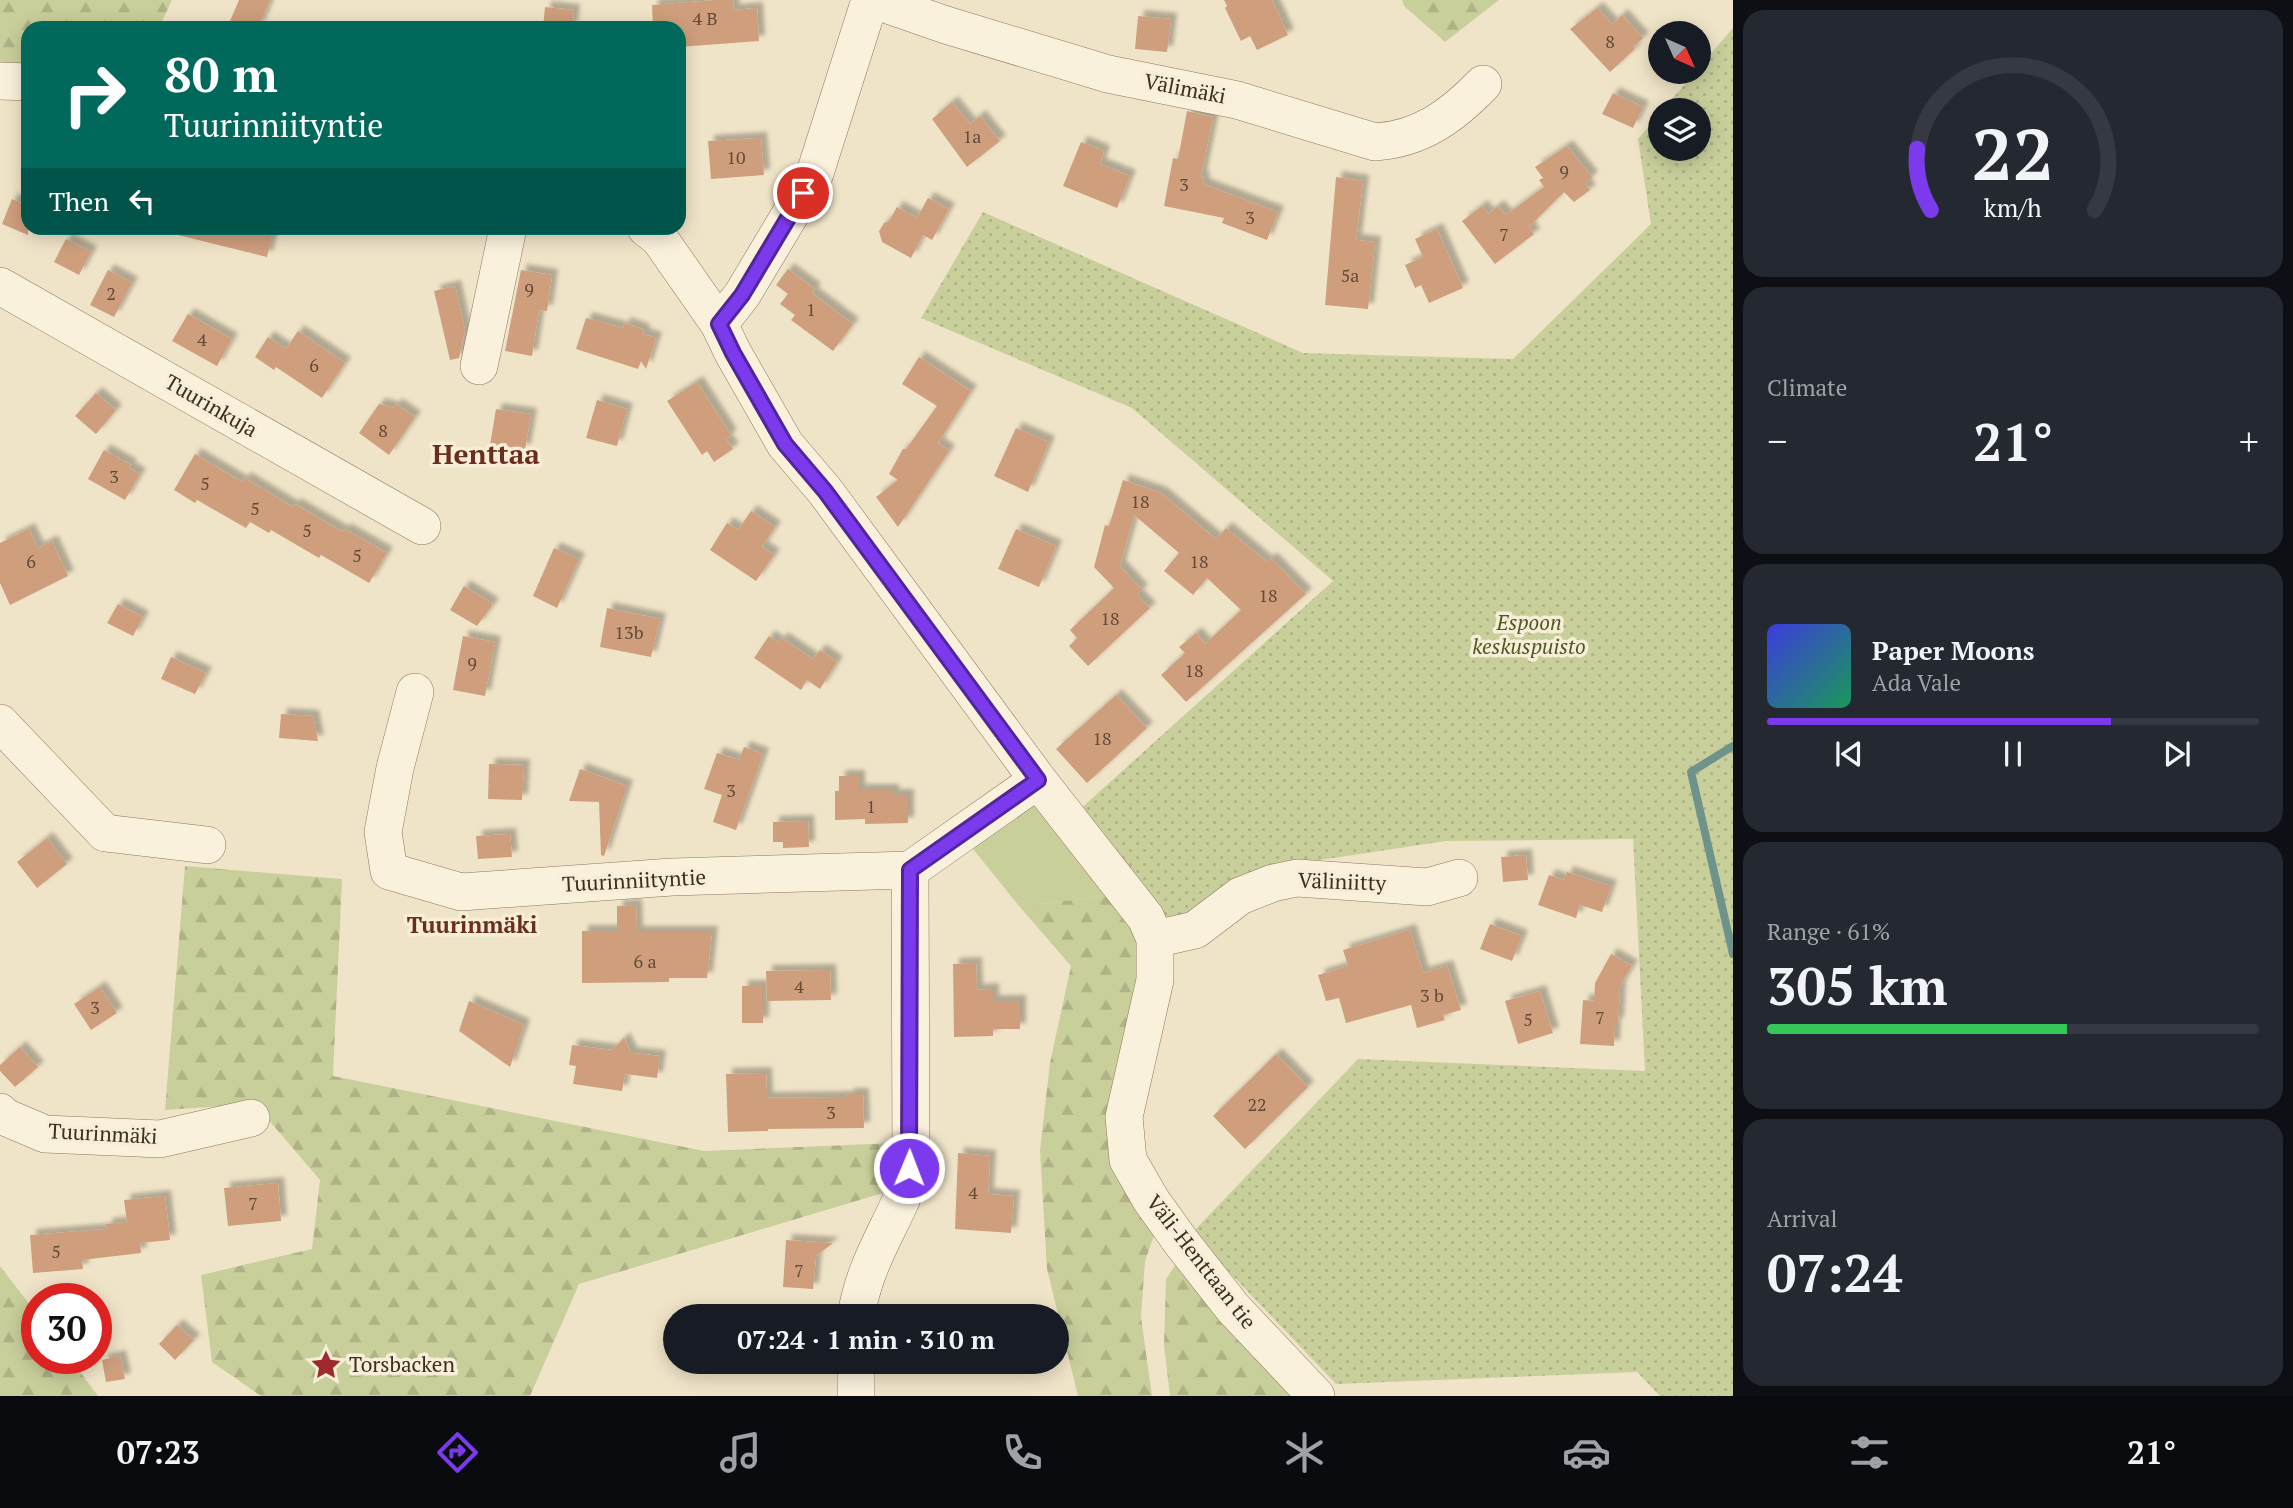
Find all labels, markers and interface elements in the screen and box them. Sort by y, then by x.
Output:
house number: 4 B [692,6,718,30]
north arrow [1648,21,1712,84]
map controls [1648,21,1711,161]
house number: 8 [1605,29,1615,53]
text: 80 m [164,41,278,106]
icon: right [49,49,140,140]
street label: Välimäki [1142,66,1228,110]
button: layers [1648,98,1711,161]
text: Tuurinniityntie [164,104,383,146]
text: 22 [1972,104,2054,201]
house number: 1a [963,124,981,148]
house number: 10 [726,145,746,169]
house number: 9 [1559,159,1569,183]
pin [773,163,833,223]
house number: 3 [1179,172,1189,196]
icon: arrive [784,174,822,212]
icon: left [123,182,161,220]
text: Then [49,184,109,218]
text: km/h [1984,190,2042,223]
house number: 3 [1245,205,1255,229]
house number: 7 [1499,222,1509,246]
house number: 5a [1341,263,1359,287]
house number: 9 [524,277,534,301]
house number: 2 [106,281,116,305]
house number: 1 [806,297,816,321]
house number: 4 [197,327,207,351]
house number: 6 [309,353,319,377]
street label: Tuurinkuja [160,367,263,443]
text: Climate [1767,372,1847,403]
text: 21° [1973,407,2053,476]
text: − [1767,416,1787,466]
text: + [2239,416,2259,466]
house number: 8 [378,418,388,442]
district label: Henttaa [432,435,540,472]
house number: 3 [109,464,119,488]
house number: 5 [200,471,210,495]
house number: 18 [1130,489,1150,513]
house number: 5 [250,496,260,520]
house number: 5 [302,518,312,542]
house number: 5 [352,543,362,567]
house number: 6 [26,549,36,573]
house number: 18 [1189,549,1209,573]
house number: 18 [1258,583,1278,607]
house number: 18 [1100,606,1120,630]
park label: Espoon keskuspuisto [1472,608,1586,660]
house number: 13b [615,620,644,644]
text: Paper Moons [1872,633,2035,667]
house number: 9 [467,651,477,675]
house number: 18 [1184,658,1204,682]
text: Ada Vale [1872,667,1961,698]
house number: 18 [1092,726,1112,750]
icon: previous [1830,735,1868,773]
icon: pause [1994,735,2032,773]
icon: next [2158,735,2196,773]
house number: 3 [726,778,736,802]
house number: 1 [866,794,876,818]
street label: Tuurinniityntie [561,862,707,898]
street label: Väliniitty [1298,865,1387,897]
district label: Tuurinmäki [407,909,538,940]
text: Range · 61% [1767,916,1890,947]
house number: 6 a [633,949,657,973]
text: 305 km [1767,951,1948,1020]
house number: 4 [794,974,804,998]
house number: 3 b [1420,983,1444,1007]
house number: 3 [90,995,100,1019]
house number: 7 [1595,1005,1605,1029]
house number: 5 [1523,1007,1533,1031]
house number: 22 [1247,1092,1267,1116]
house number: 3 [826,1100,836,1124]
street label: Tuurinmäki [48,1116,158,1150]
position arrow [872,1131,946,1205]
house number: 4 [968,1180,978,1204]
street label: Väli-Henttaan tie [1141,1188,1263,1334]
house number: 7 [248,1191,258,1215]
text: Arrival [1767,1203,1838,1234]
text: 07:24 [1767,1238,1902,1307]
house number: 5 [51,1239,61,1263]
house number: 7 [794,1258,804,1282]
speed limit sign: 30 [21,1283,112,1374]
text: 07:24 · 1 min · 310 m [737,1322,995,1356]
place icon: Torsbacken [309,1348,343,1382]
place label: Torsbacken [349,1350,455,1378]
icon: directions [433,1428,482,1477]
icon: music [716,1428,765,1477]
icon: phone [998,1428,1047,1477]
icon: climate [1280,1428,1329,1477]
icon: car [1562,1428,1611,1477]
icon: filters [1845,1428,1894,1477]
text: 07:23 [117,1431,200,1473]
text: 21° [2127,1431,2176,1473]

